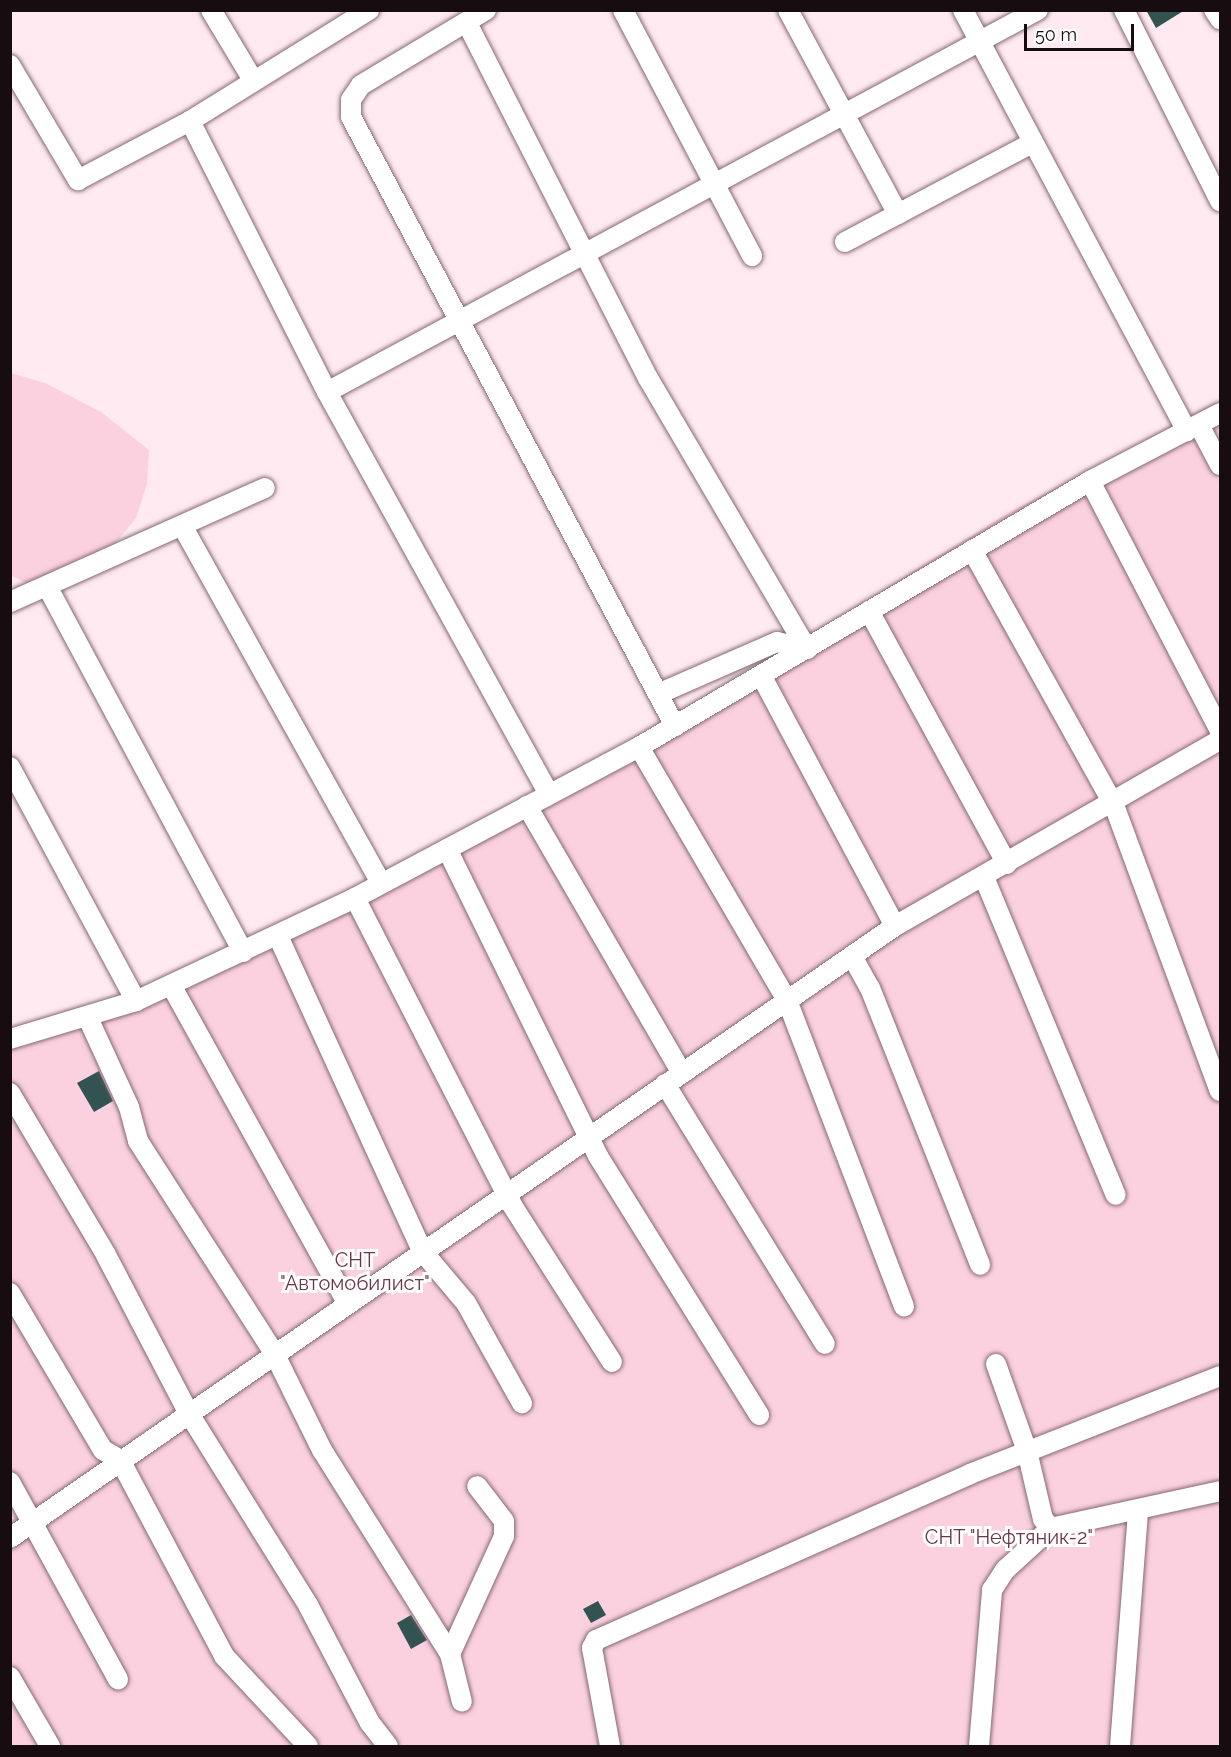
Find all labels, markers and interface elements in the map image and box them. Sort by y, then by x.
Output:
scale bar [1027,12,1136,50]
text: 50 m [1035,24,1077,45]
park label: СНТ "Автомобилист" [280,1248,430,1295]
park label: СНТ "Нефтяник-2" [924,1525,1094,1549]

